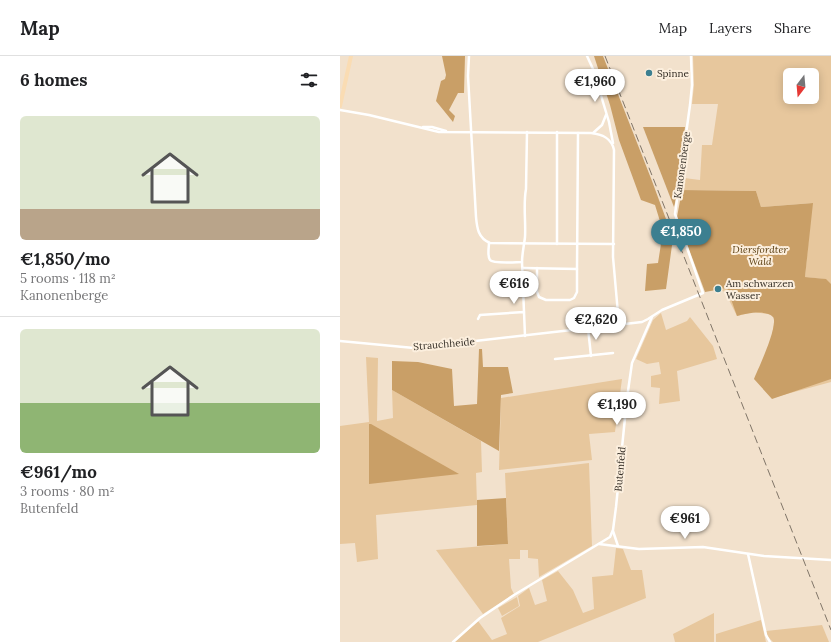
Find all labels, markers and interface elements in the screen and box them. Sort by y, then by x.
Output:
text: Map [20,16,60,40]
text: Map [659,19,687,37]
text: Layers [709,19,752,37]
text: Share [774,19,811,37]
place label: Spinne [657,67,690,80]
marker: Spinne [644,68,654,78]
north arrow [783,68,819,104]
map controls [783,68,819,104]
text: 6 homes [20,69,87,91]
icon: filters [298,69,320,91]
pin: €1,960 [562,69,628,103]
text: €1,960 [574,73,616,90]
street label: Kanonenberge [671,130,693,200]
icon: home [134,142,206,214]
pin: €1,850 [648,219,714,253]
text: €1,850 [660,223,702,240]
park label: Diersfordter Wald [732,243,788,268]
text: €1,850/mo [20,248,110,270]
text: 5 rooms · 118 m² [20,270,116,287]
pin: €616 [490,271,538,305]
text: €616 [499,275,529,292]
place label: Am schwarzen Wasser [725,277,794,302]
marker: Am schwarzen Wasser [713,284,723,294]
text: Kanonenberge [20,287,108,304]
pin: €2,620 [563,307,629,341]
text: €2,620 [574,311,618,328]
street label: Strauchheide [413,335,476,353]
icon: home [134,355,206,427]
pin: €1,190 [584,392,650,426]
text: €1,190 [597,396,637,413]
street label: Butenfeld [612,446,628,492]
text: €961/mo [20,461,97,483]
text: 3 rooms · 80 m² [20,483,115,500]
text: Butenfeld [20,500,78,517]
pin: €961 [661,506,709,540]
text: €961 [670,510,700,527]

